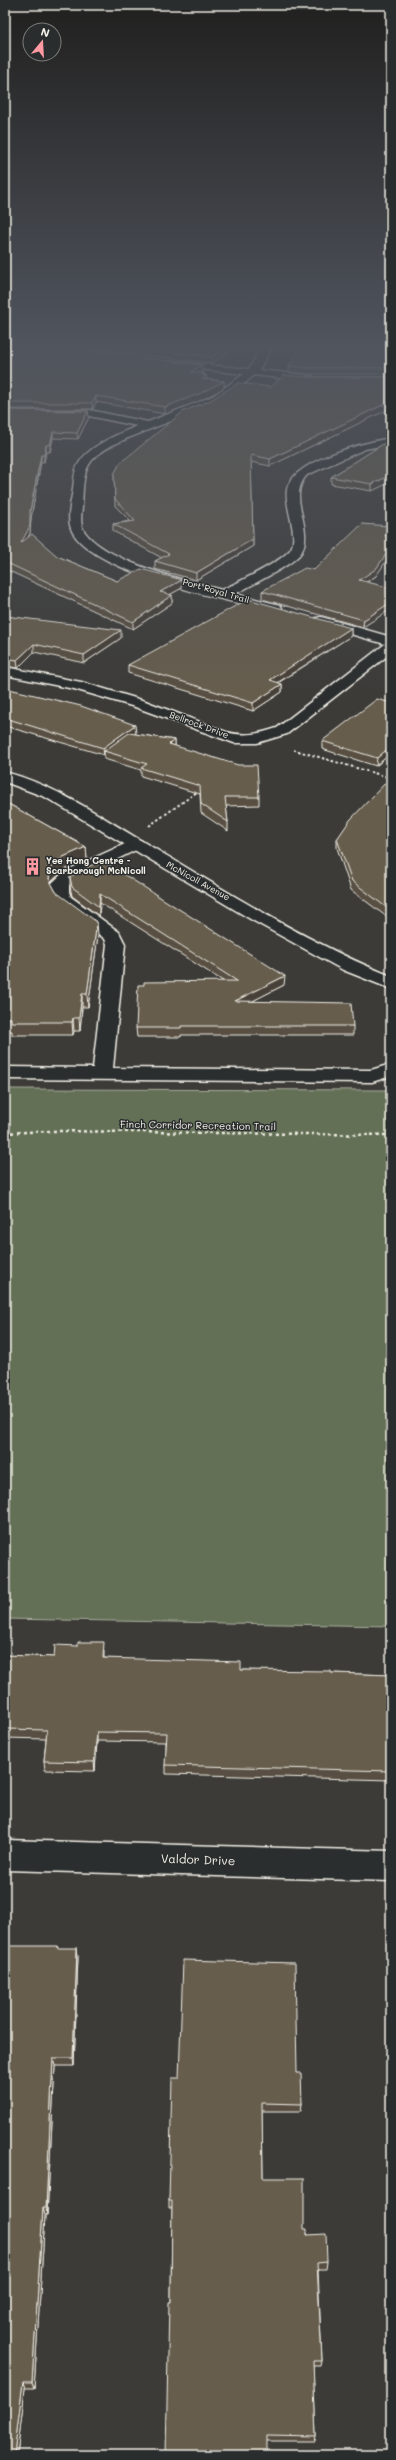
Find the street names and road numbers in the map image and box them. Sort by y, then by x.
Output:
street label: Port Royal Trail [182,576,251,605]
street label: Bellrock Drive [168,709,230,740]
street label: McNicoll Avenue [165,859,232,903]
street label: Finch Corridor Recreation Trail [120,1117,276,1133]
street label: Valdor Drive [161,1850,236,1868]

